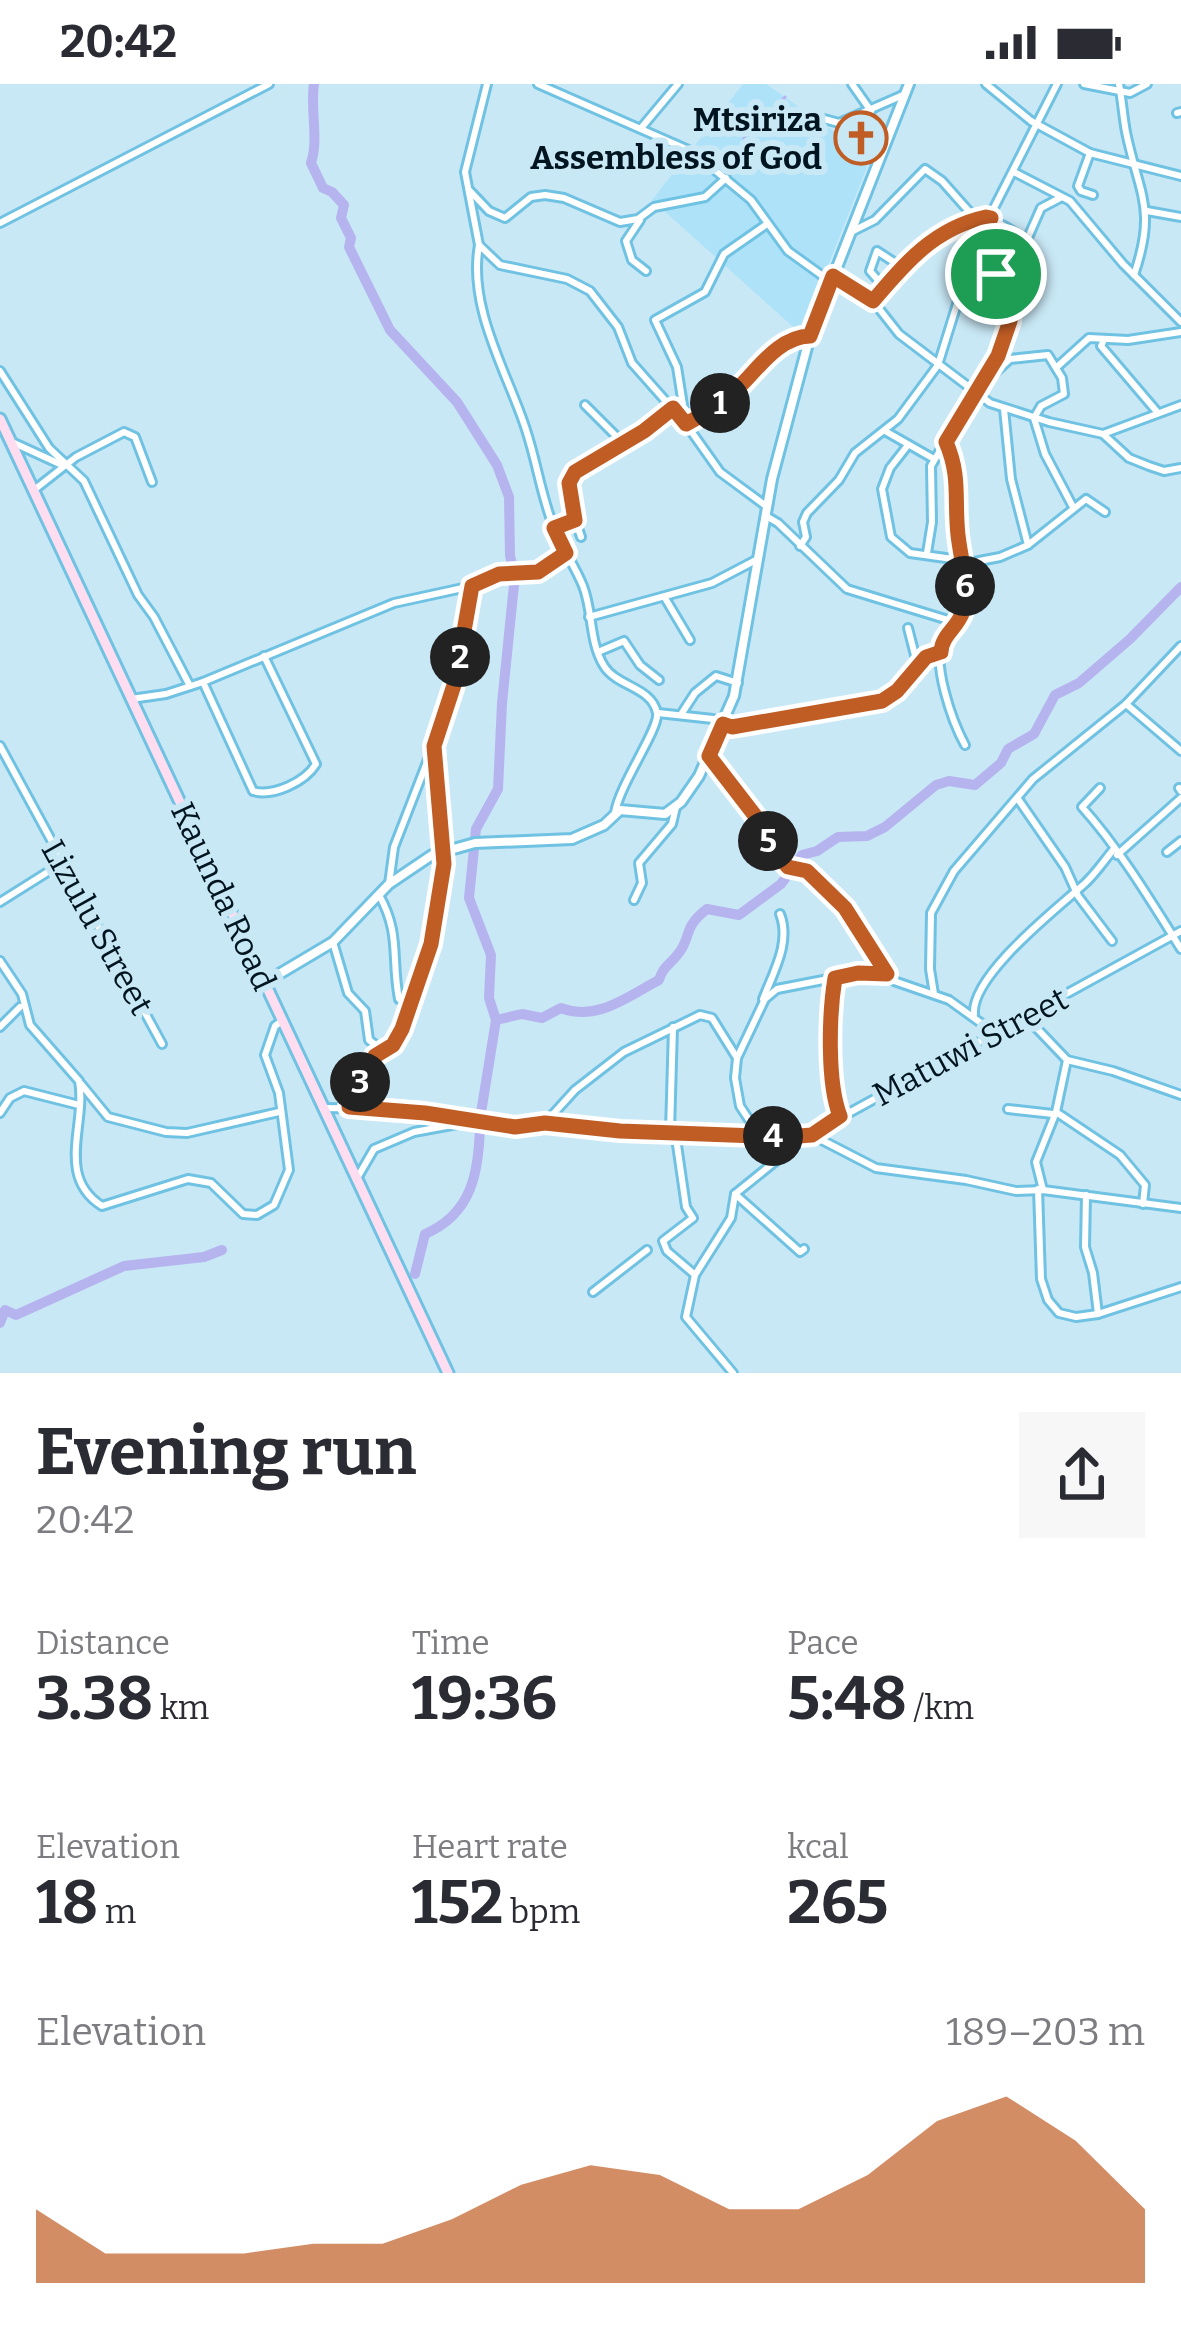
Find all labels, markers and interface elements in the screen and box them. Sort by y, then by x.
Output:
text: 20:42 [60,15,177,69]
place label: Mtsiriza Assembless of God [530,100,822,178]
church icon: Mtsiriza Assembless of God [833,110,889,166]
pin [945,223,1047,325]
icon: arrive [963,241,1029,307]
pin: 1 [690,373,750,433]
text: 1 [713,383,727,423]
pin: 6 [935,556,995,616]
text: 6 [955,566,975,606]
pin: 2 [430,627,490,687]
text: 2 [451,637,469,677]
street label: Kaunda Road [162,796,284,997]
pin: 5 [738,811,798,871]
text: 5 [759,821,777,861]
street label: Lizulu Street [33,833,162,1022]
street label: Matuwi Street [866,979,1075,1115]
pin: 3 [330,1052,390,1112]
text: 3 [350,1062,370,1102]
pin: 4 [743,1106,803,1166]
text: 4 [763,1116,783,1156]
text: Evening run [36,1412,417,1491]
button: share [1019,1412,1145,1538]
text: 20:42 [36,1497,134,1543]
text: Distance [36,1623,170,1663]
text: Time [412,1623,490,1663]
text: Pace [787,1623,859,1663]
text: 3.38 [36,1663,153,1735]
text: 19:36 [412,1663,557,1735]
text: 5:48 [787,1663,907,1735]
text: km [153,1688,209,1728]
text: /km [907,1688,974,1728]
text: Elevation [36,1827,180,1867]
text: Heart rate [412,1827,568,1867]
text: kcal [787,1827,849,1867]
text: 18 [36,1867,98,1939]
text: 152 [412,1867,503,1939]
text: 265 [787,1867,888,1939]
text: m [98,1892,136,1932]
text: bpm [503,1892,580,1932]
text: Elevation [36,2009,206,2055]
text: 189–203 m [946,2009,1145,2055]

